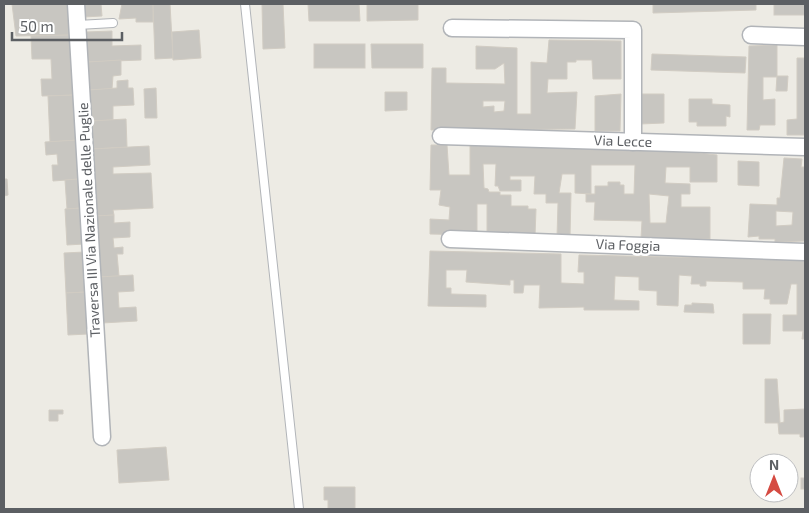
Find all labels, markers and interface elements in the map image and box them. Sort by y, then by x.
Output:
scale bar [12,10,122,42]
text: 50 m [20,17,54,35]
street label: Traversa III Via Nazionale delle Puglie [74,102,103,338]
street label: Via Lecce [593,131,653,150]
street label: Via Foggia [595,235,661,254]
north arrow [749,453,799,503]
text: N [769,456,779,473]

